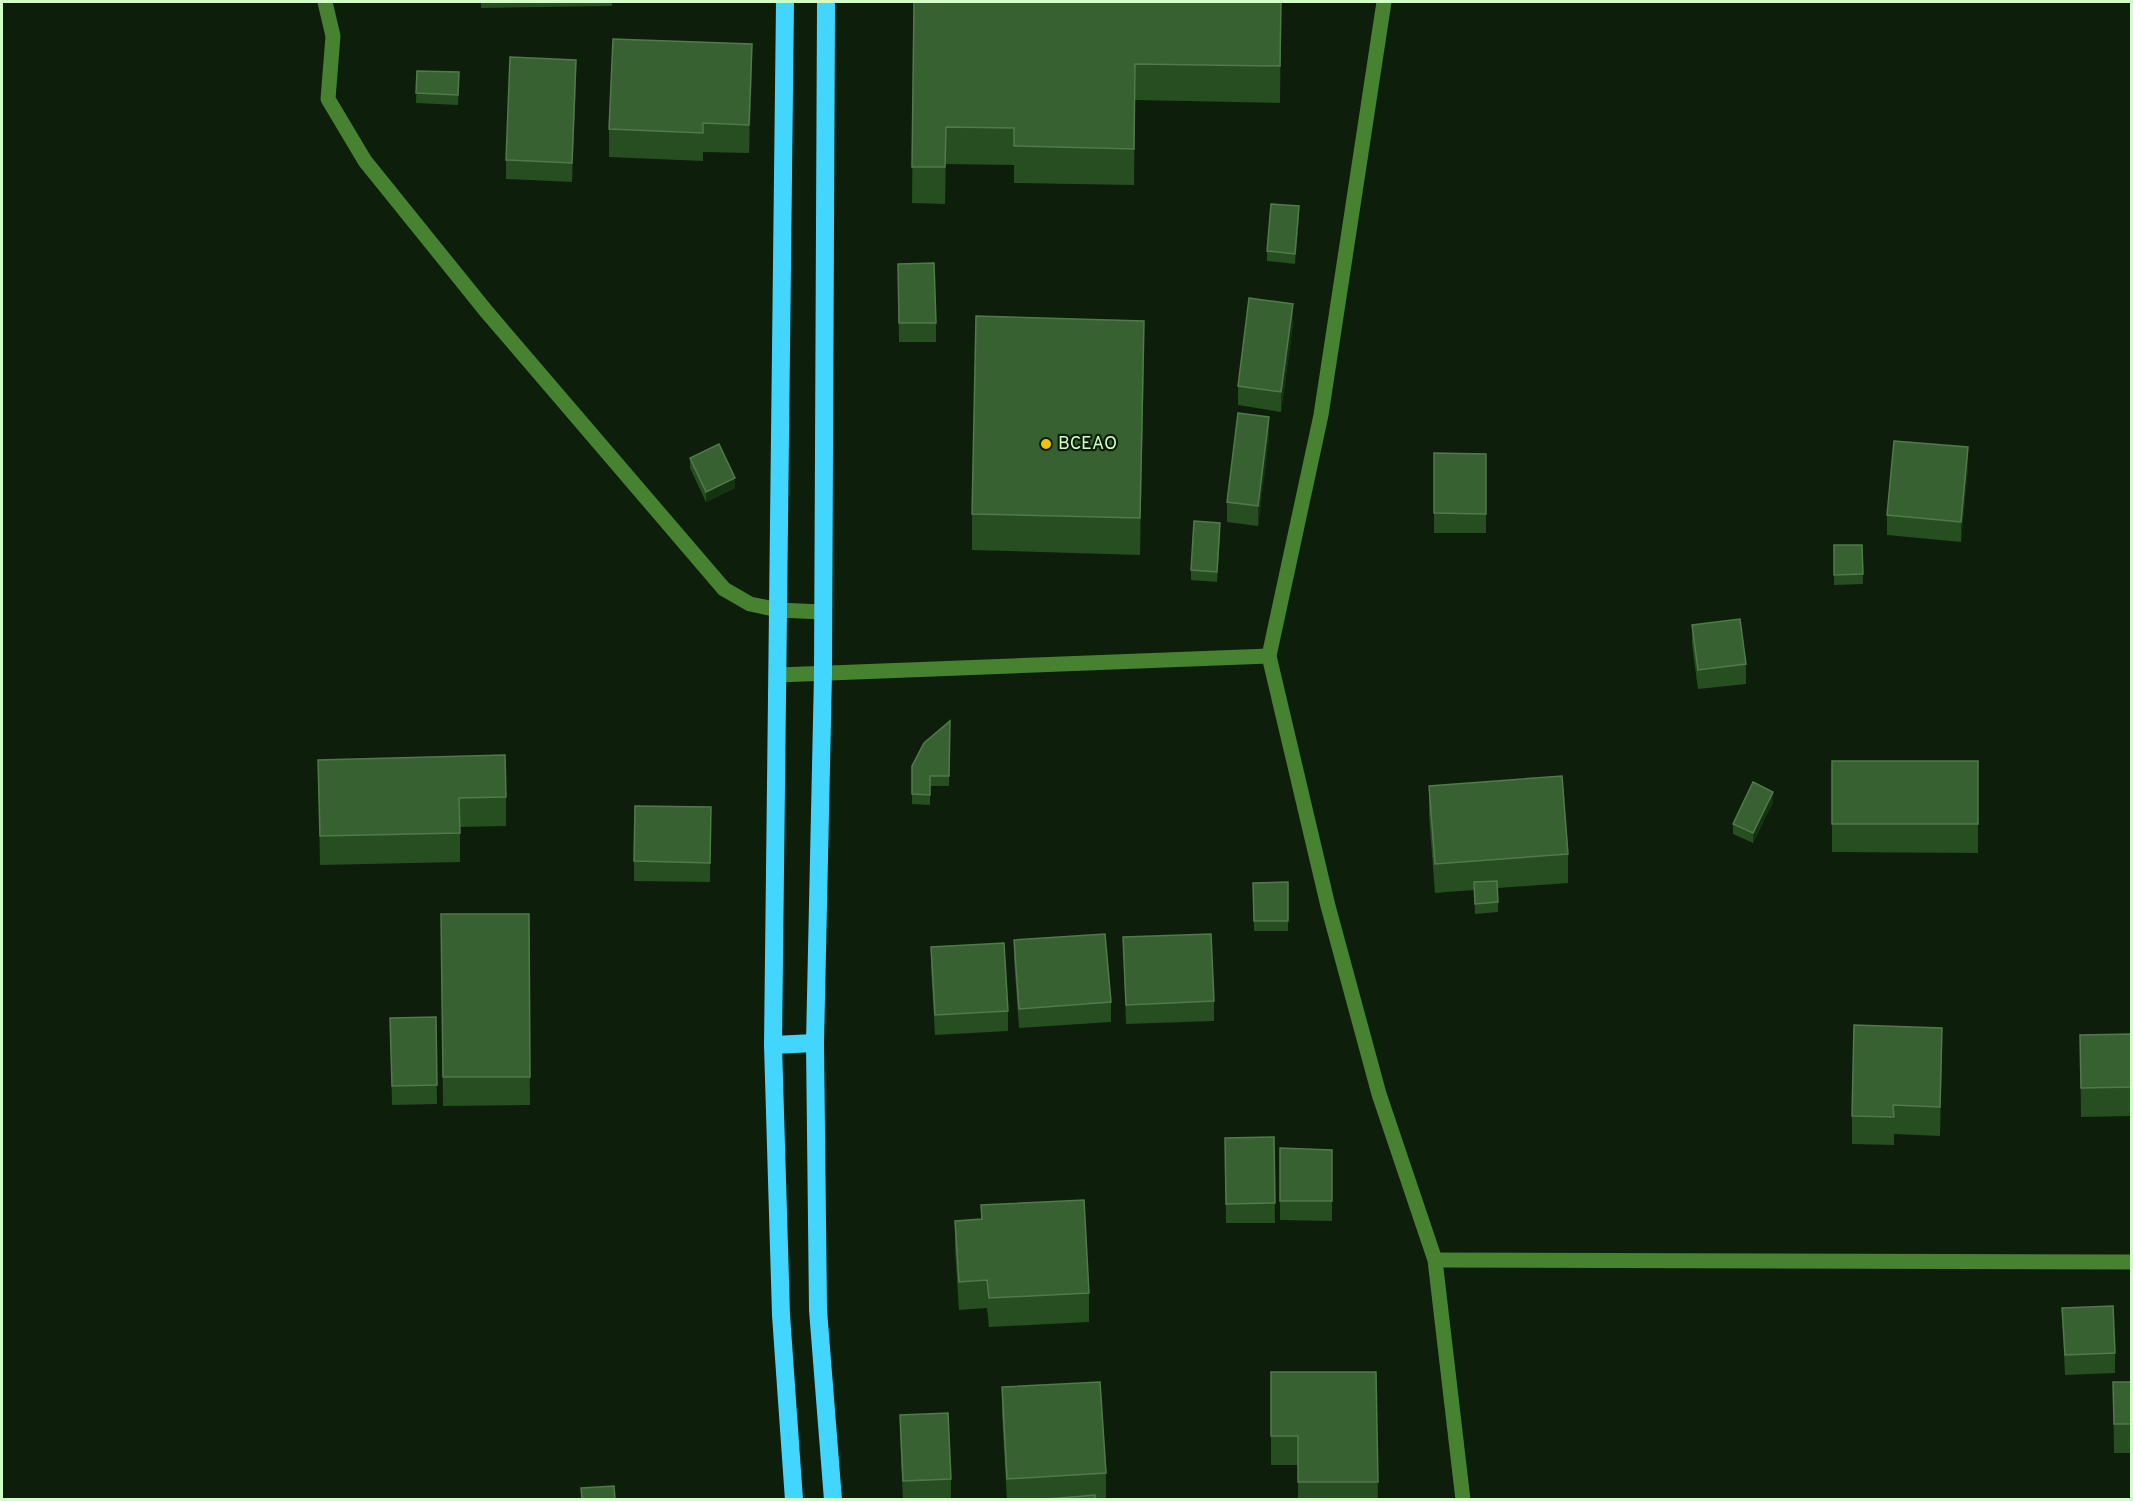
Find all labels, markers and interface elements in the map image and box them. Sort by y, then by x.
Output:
place label: BCEAO [1058,433,1117,456]
marker: BCEAO [1039,437,1053,451]

